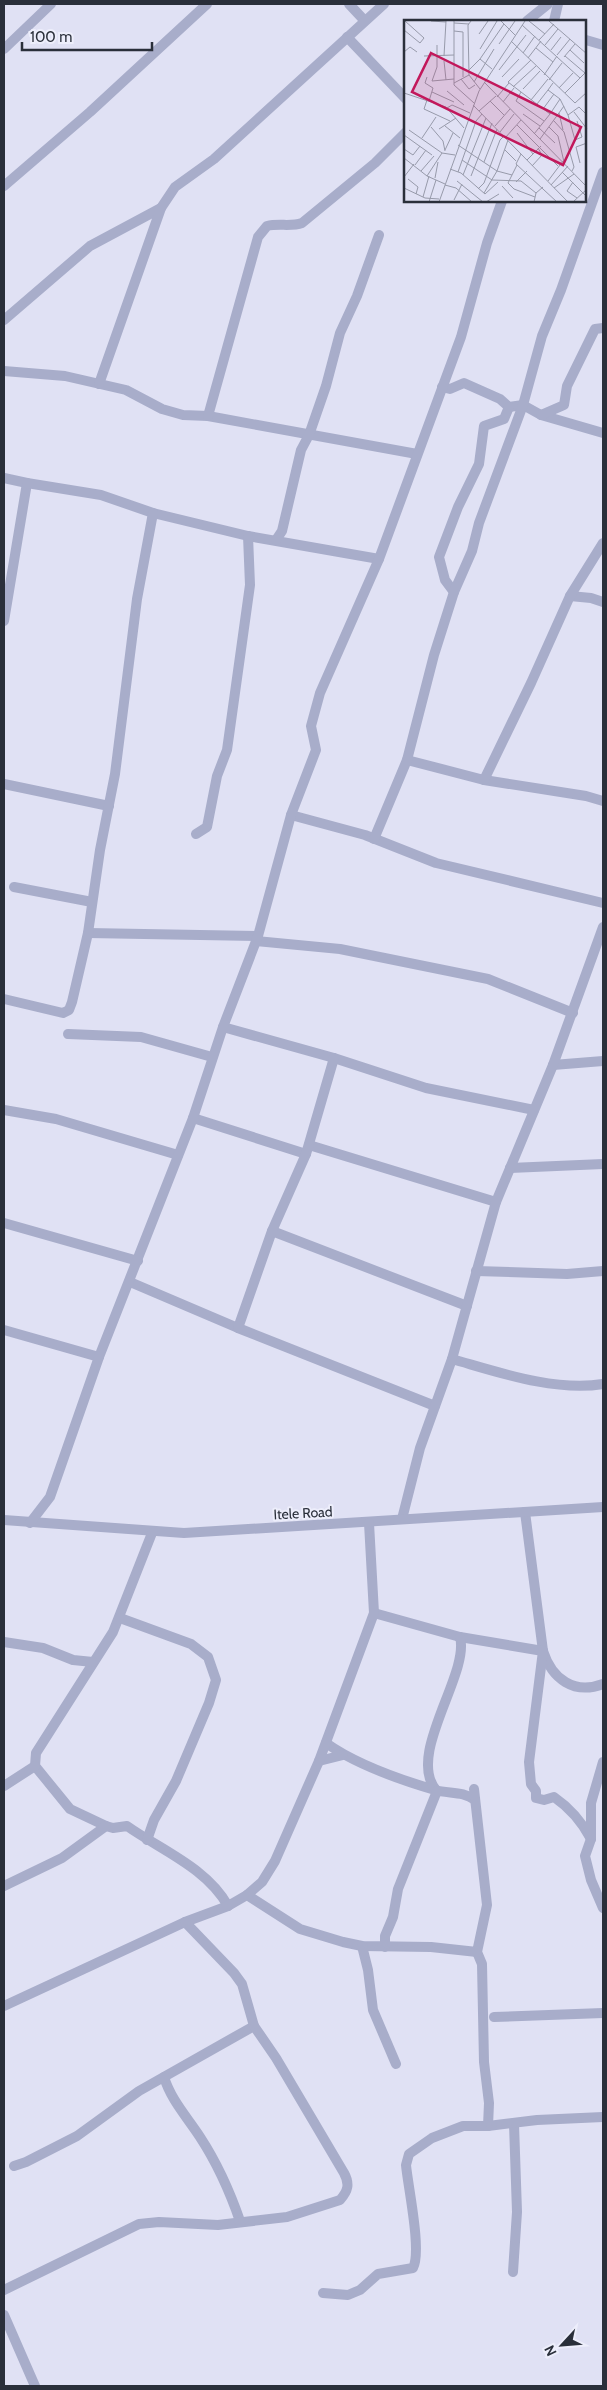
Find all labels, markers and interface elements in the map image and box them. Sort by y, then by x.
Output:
scale bar [22,20,152,52]
inset map [404,20,587,202]
text: 100 m [30,28,72,46]
street label: Itele Road [273,1502,333,1524]
north arrow [537,2320,587,2370]
text: N [540,2342,561,2359]

